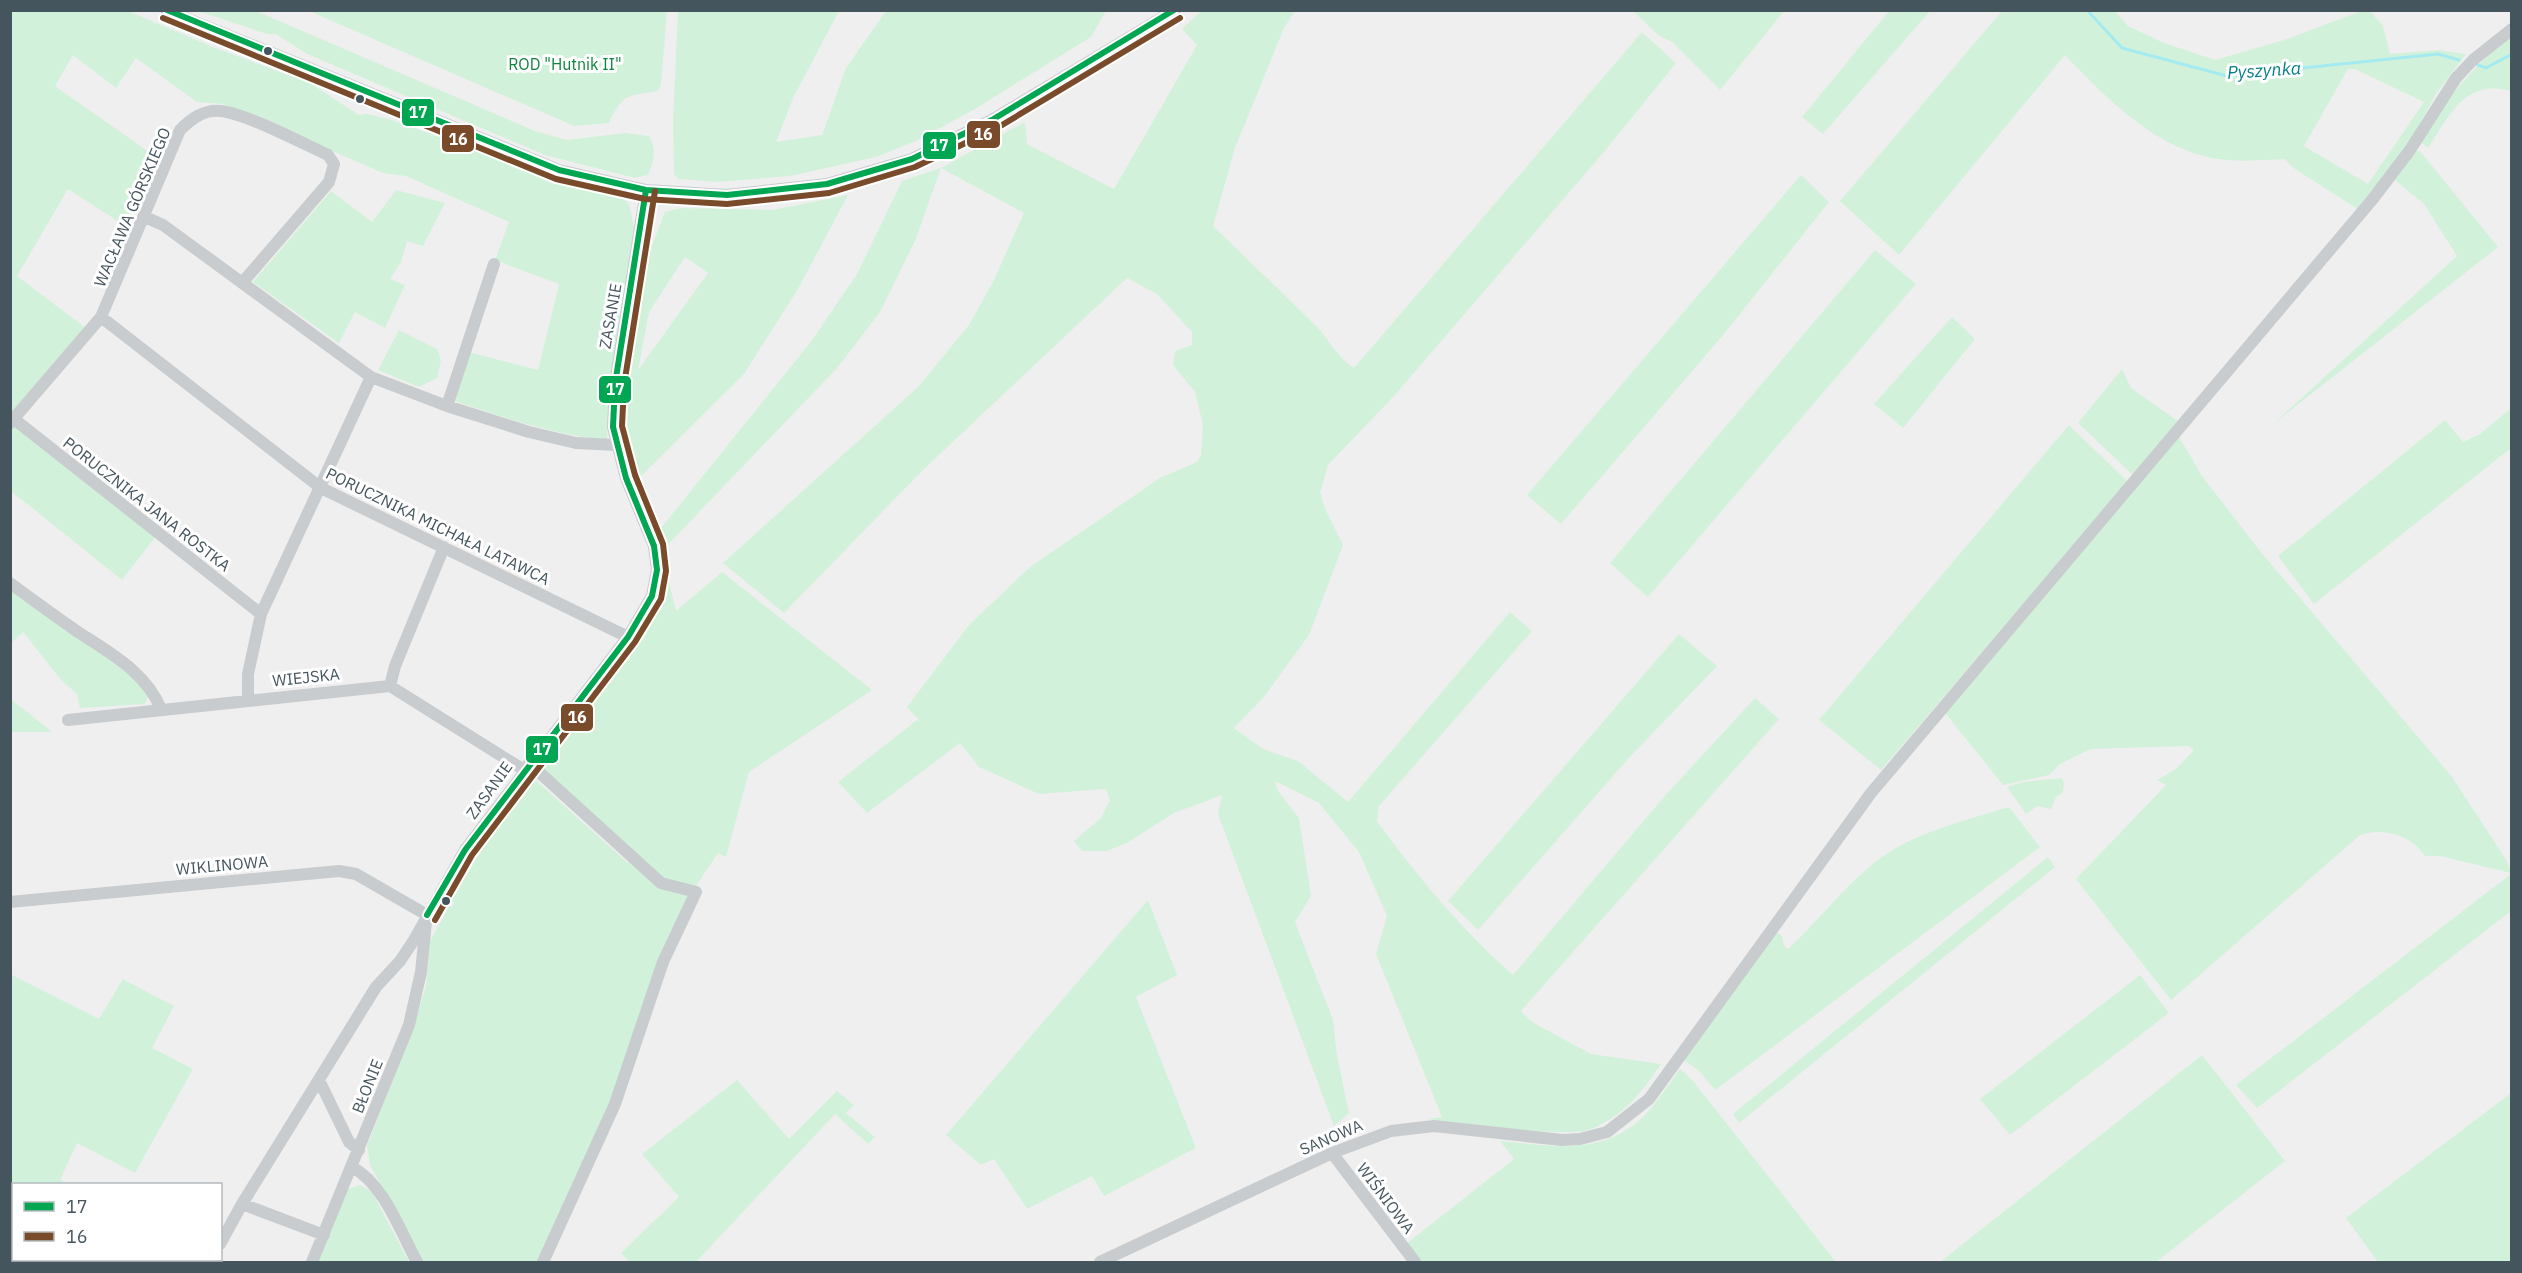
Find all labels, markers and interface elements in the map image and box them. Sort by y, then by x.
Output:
unlabelled marker [262,45,274,57]
park label: ROD "Hutnik II" [508,54,622,74]
water label: Pyszynka [2226,56,2302,84]
unlabelled marker [354,93,366,105]
line badge: 17 [401,98,435,127]
text: 17 [408,102,428,122]
line badge: 16 [966,120,1001,149]
street label: WACŁAWA GÓRSKIEGO [88,124,175,290]
line badge: 16 [441,124,475,153]
text: 16 [973,124,993,144]
text: 16 [448,129,468,149]
line badge: 17 [922,131,957,160]
text: 17 [929,135,949,155]
street label: ZASANIE [594,282,626,350]
line badge: 17 [598,375,632,404]
text: 17 [605,379,625,399]
street label: PORUCZNIKA JANA ROSTKA [59,432,235,576]
street label: PORUCZNIKA MICHAŁA LATAWCA [323,463,553,589]
street label: WIEJSKA [271,664,341,690]
line badge: 16 [560,703,594,732]
text: 16 [567,707,587,727]
line badge: 17 [525,735,559,764]
text: 17 [532,739,552,759]
street label: ZASANIE [461,757,517,823]
street label: WIKLINOWA [175,851,269,879]
unlabelled marker [440,895,452,907]
street label: BŁONIE [347,1056,387,1116]
street label: SANOWA [1296,1115,1366,1159]
street label: WIŚNIOWA [1353,1158,1420,1237]
legend [12,1183,222,1261]
text: 17 [66,1195,88,1218]
text: 16 [66,1225,88,1248]

